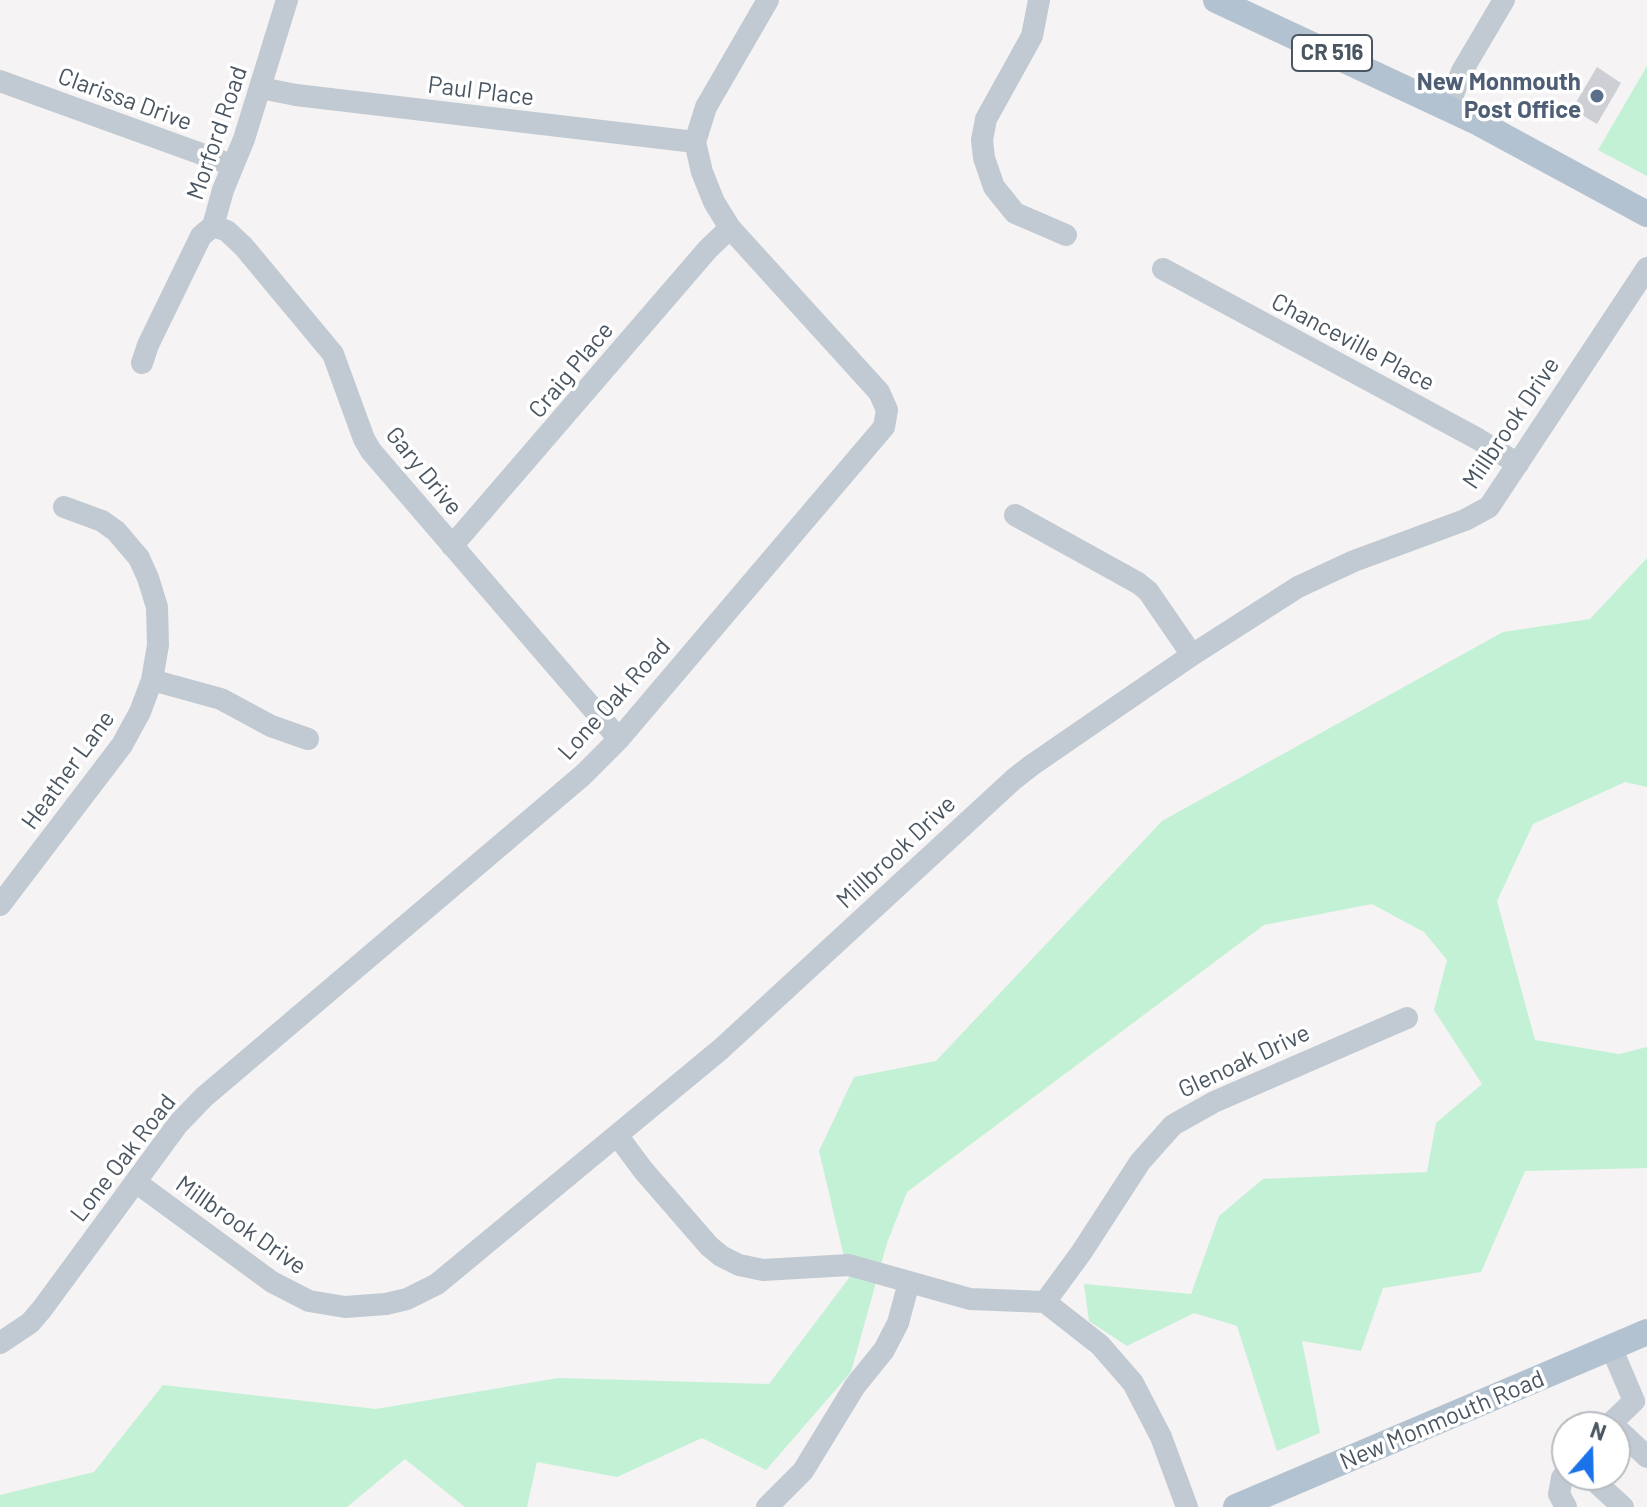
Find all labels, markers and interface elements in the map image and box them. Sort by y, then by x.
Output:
road number: CR 516 [1292,35,1372,71]
street label: Clarissa Drive [54,61,196,137]
street label: Morford Road [181,62,253,204]
place label: New Monmouth Post Office [1417,68,1581,124]
street label: Paul Place [426,70,536,112]
marker: New Monmouth Post Office [1588,87,1606,105]
street label: Chanceville Place [1266,287,1440,397]
street label: Craig Place [523,316,619,424]
street label: Millbrook Drive [1456,352,1566,494]
street label: Gary Drive [380,421,468,521]
street label: Lone Oak Road [552,632,676,766]
street label: Heather Lane [15,705,121,835]
street label: Millbrook Drive [830,789,962,915]
street label: Glenoak Drive [1174,1018,1314,1104]
street label: Lone Oak Road [64,1088,182,1228]
street label: Millbrook Drive [170,1169,312,1281]
street label: New Monmouth Road [1336,1364,1548,1476]
north arrow [1551,1411,1631,1491]
text: N [1587,1416,1610,1445]

